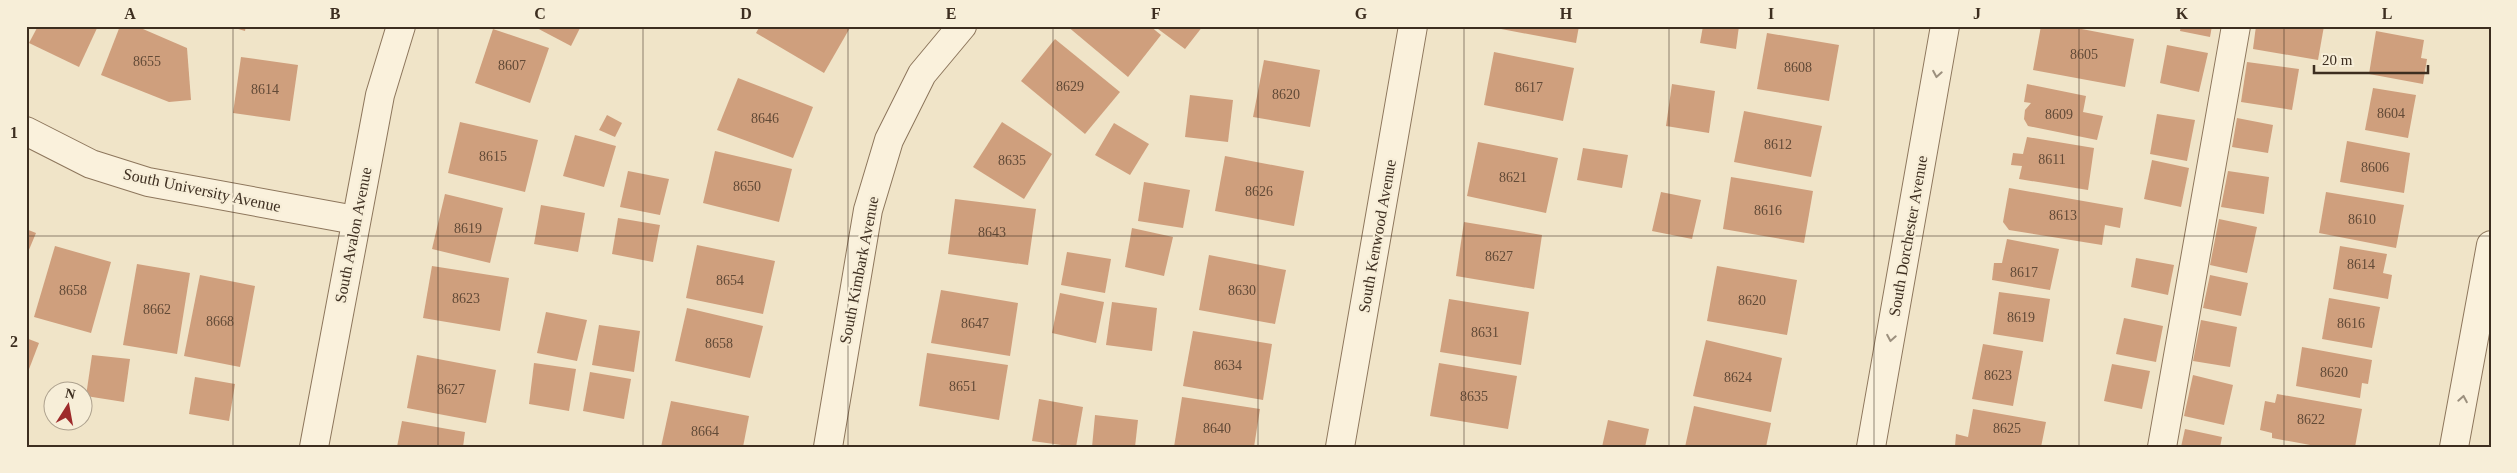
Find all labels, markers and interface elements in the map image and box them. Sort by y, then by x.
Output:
text: A [124,5,136,22]
text: B [330,5,341,22]
text: C [534,5,546,22]
text: D [740,5,752,22]
text: E [946,5,956,22]
text: F [1151,5,1161,22]
text: G [1355,5,1368,22]
text: H [1560,5,1573,22]
text: I [1768,5,1774,22]
text: J [1973,5,1981,22]
text: K [2176,5,2189,22]
text: L [2382,5,2392,22]
scale bar [2314,42,2428,74]
house number: 8605 [2070,47,2098,62]
text: 20 m [2322,52,2353,68]
house number: 8655 [133,54,161,69]
house number: 8607 [498,58,526,73]
house number: 8608 [1784,60,1812,75]
one-way arrow [1932,70,1942,79]
house number: 8629 [1056,79,1084,94]
house number: 8617 [1515,80,1543,95]
house number: 8614 [251,82,279,97]
house number: 8620 [1272,87,1300,102]
house number: 8604 [2377,106,2405,121]
house number: 8609 [2045,107,2073,122]
house number: 8646 [751,111,779,126]
text: 1 [10,124,18,141]
house number: 8612 [1764,137,1792,152]
house number: 8615 [479,149,507,164]
house number: 8611 [2038,152,2066,167]
house number: 8635 [998,153,1026,168]
street label: South Dorchester Avenue [1885,154,1931,318]
street label: South Kenwood Avenue [1355,158,1399,314]
house number: 8606 [2361,160,2389,175]
street label: South University Avenue [121,165,282,216]
street label: South Avalon Avenue [331,166,375,304]
house number: 8621 [1499,170,1527,185]
house number: 8650 [733,179,761,194]
house number: 8626 [1245,184,1273,199]
street label: South Kimbark Avenue [836,195,882,345]
house number: 8616 [1754,203,1782,218]
house number: 8613 [2049,208,2077,223]
house number: 8610 [2348,212,2376,227]
house number: 8619 [454,221,482,236]
house number: 8643 [978,225,1006,240]
house number: 8627 [1485,249,1513,264]
house number: 8614 [2347,257,2375,272]
house number: 8617 [2010,265,2038,280]
house number: 8654 [716,273,744,288]
house number: 8658 [59,283,87,298]
house number: 8630 [1228,283,1256,298]
house number: 8623 [452,291,480,306]
house number: 8620 [1738,293,1766,308]
house number: 8662 [143,302,171,317]
house number: 8619 [2007,310,2035,325]
house number: 8668 [206,314,234,329]
house number: 8647 [961,316,989,331]
house number: 8616 [2337,316,2365,331]
house number: 8631 [1471,325,1499,340]
text: 2 [10,333,18,350]
one-way arrow [1886,333,1896,342]
house number: 8658 [705,336,733,351]
house number: 8634 [1214,358,1242,373]
house number: 8620 [2320,365,2348,380]
house number: 8623 [1984,368,2012,383]
house number: 8624 [1724,370,1752,385]
house number: 8651 [949,379,977,394]
north arrow [42,380,92,430]
house number: 8627 [437,382,465,397]
text: N [64,385,77,402]
house number: 8635 [1460,389,1488,404]
one-way arrow [2457,394,2467,403]
house number: 8622 [2297,412,2325,427]
house number: 8640 [1203,421,1231,436]
house number: 8625 [1993,421,2021,436]
house number: 8664 [691,424,719,439]

